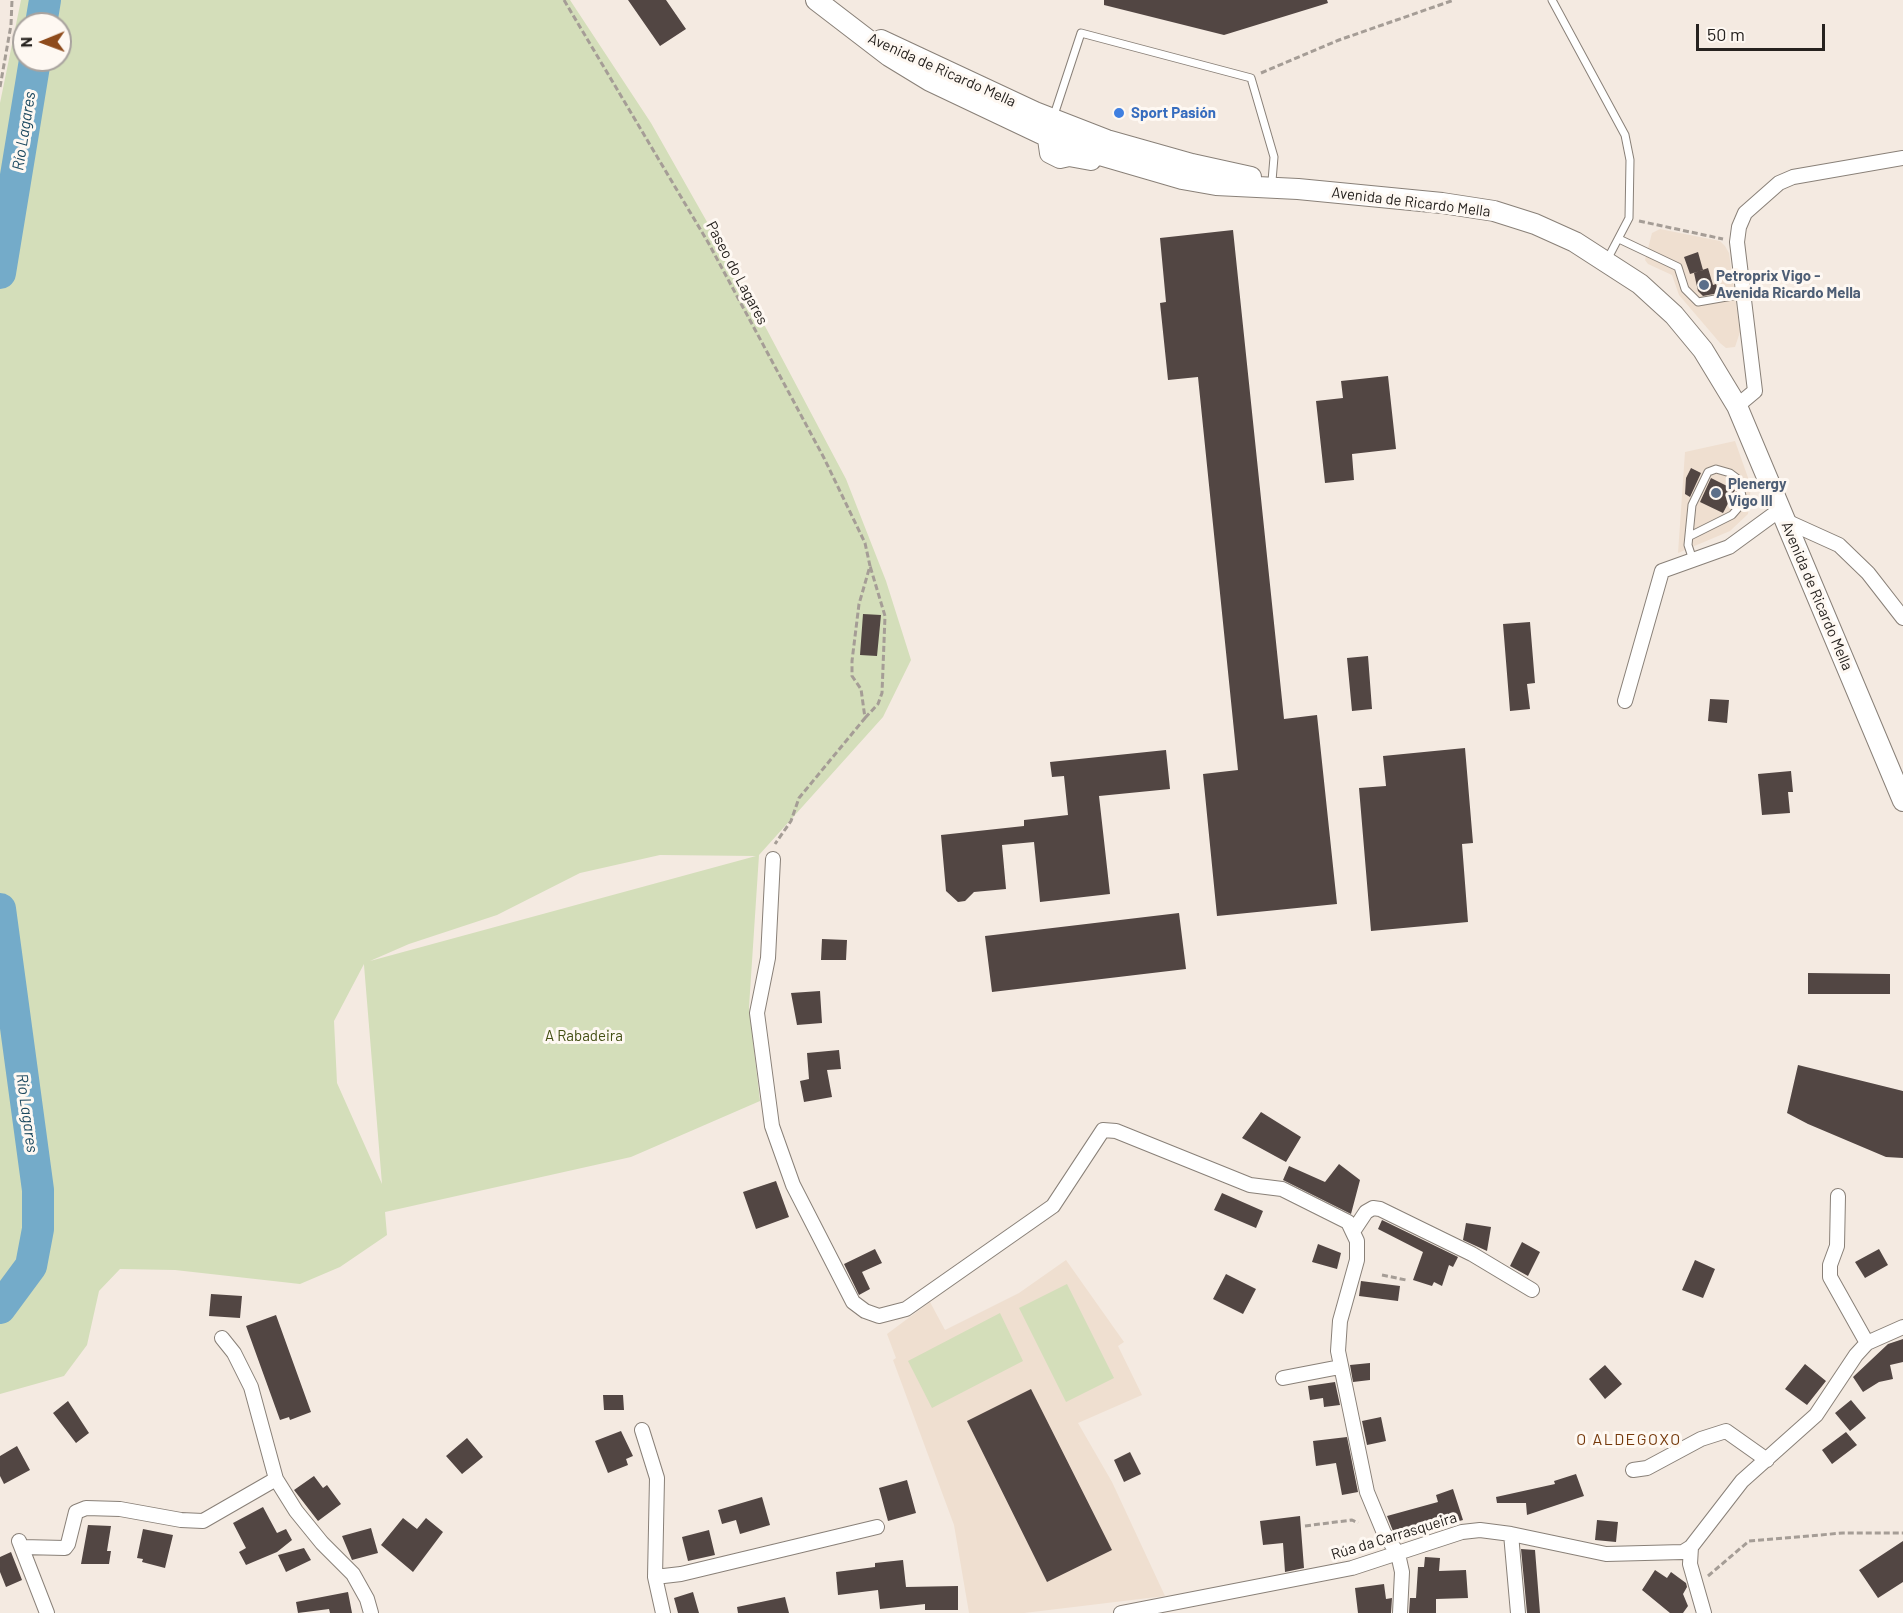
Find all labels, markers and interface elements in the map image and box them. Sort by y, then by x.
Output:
north arrow [12,12,72,72]
scale bar [1699,12,1828,50]
text: 50 m [1707,23,1745,45]
street label: Avenida de Ricardo Mella [865,29,1019,111]
text: N [16,37,35,48]
water label: Río Lagares [8,90,40,172]
place label: Sport Pasión [1131,104,1216,122]
marker: Sport Pasión [1112,106,1126,120]
street label: Avenida de Ricardo Mella [1330,183,1492,221]
street label: Paseo do Lagares [702,218,772,328]
place label: Petroprix Vigo - Avenida Ricardo Mella [1716,267,1861,302]
marker: Petroprix Vigo - Avenida Ricardo Mella [1697,278,1711,292]
place label: Plenergy Vigo III [1728,475,1786,510]
marker: Plenergy Vigo III [1709,486,1723,500]
street label: Avenida de Ricardo Mella [1777,519,1857,673]
park label: A Rabadeira [545,1027,623,1045]
water label: Río Lagares [12,1072,42,1154]
district label: O ALDEGOXO [1576,1430,1682,1450]
street label: Rúa da Carrasqueira [1329,1508,1459,1564]

